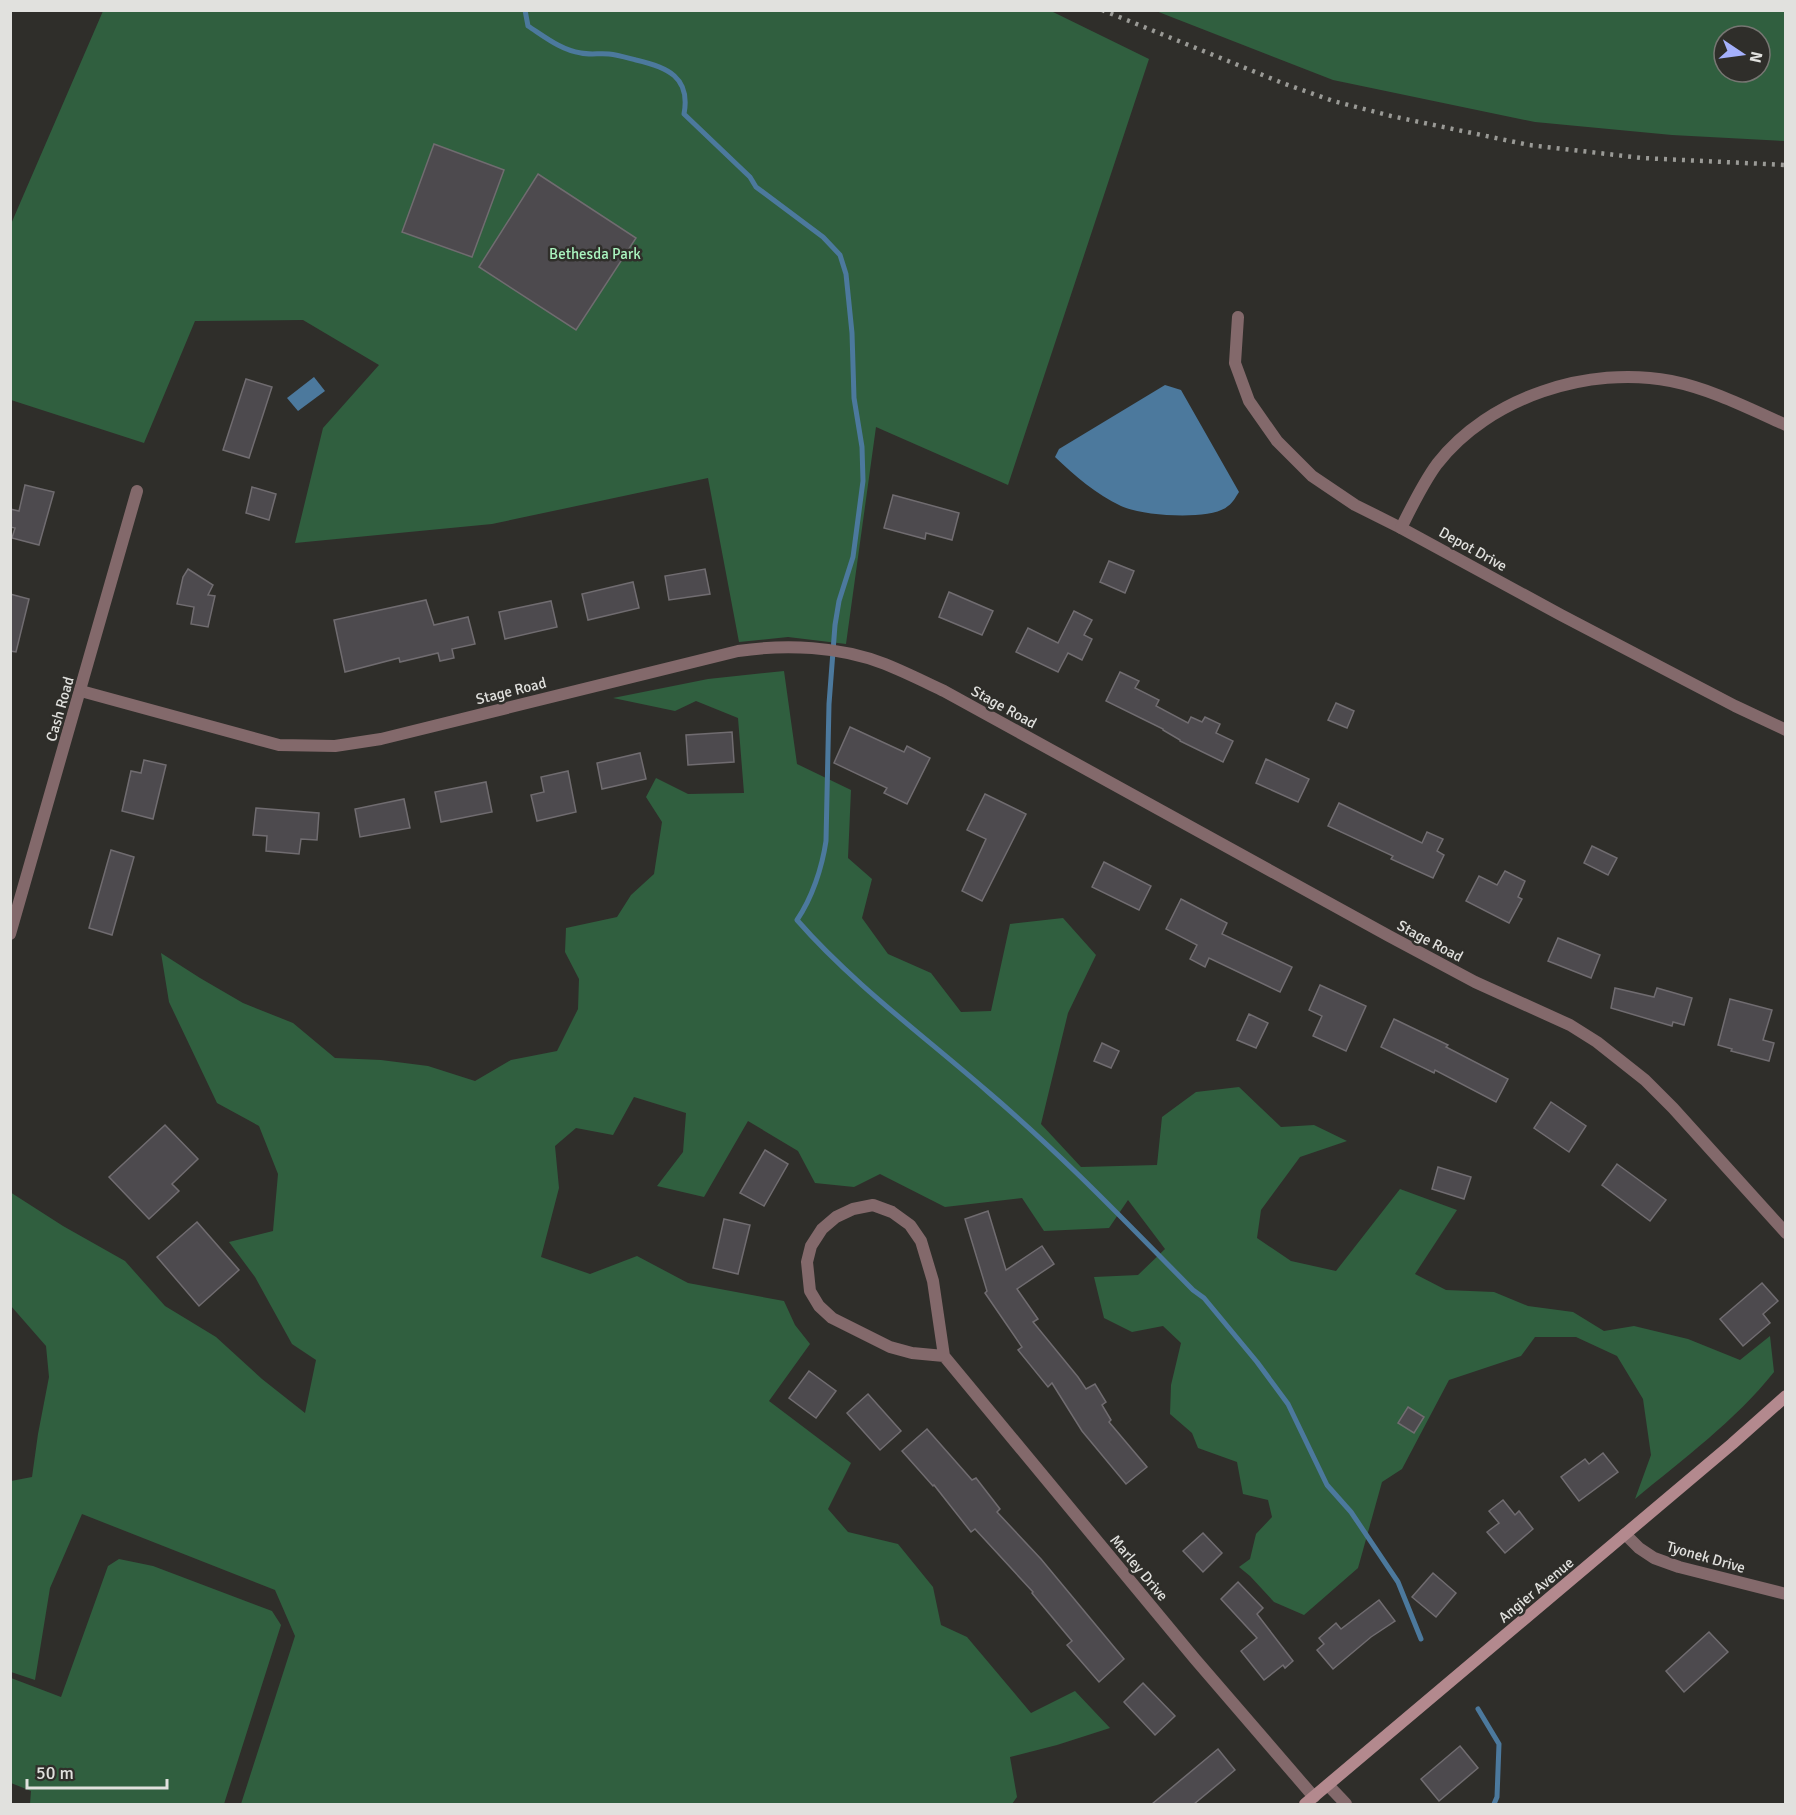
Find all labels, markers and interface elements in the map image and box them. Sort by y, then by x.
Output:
north arrow [1712,24,1772,84]
text: N [1745,49,1767,65]
park label: Bethesda Park [549,245,641,263]
street label: Depot Drive [1436,523,1510,575]
street label: Cash Road [42,674,78,744]
street label: Stage Road [474,674,548,708]
street label: Stage Road [968,682,1040,732]
street label: Stage Road [1394,916,1466,966]
street label: Marley Drive [1106,1531,1172,1605]
street label: Tyonek Drive [1665,1537,1747,1577]
street label: Angier Avenue [1495,1553,1577,1627]
scale bar [27,1752,166,1790]
text: 50 m [36,1762,74,1784]

